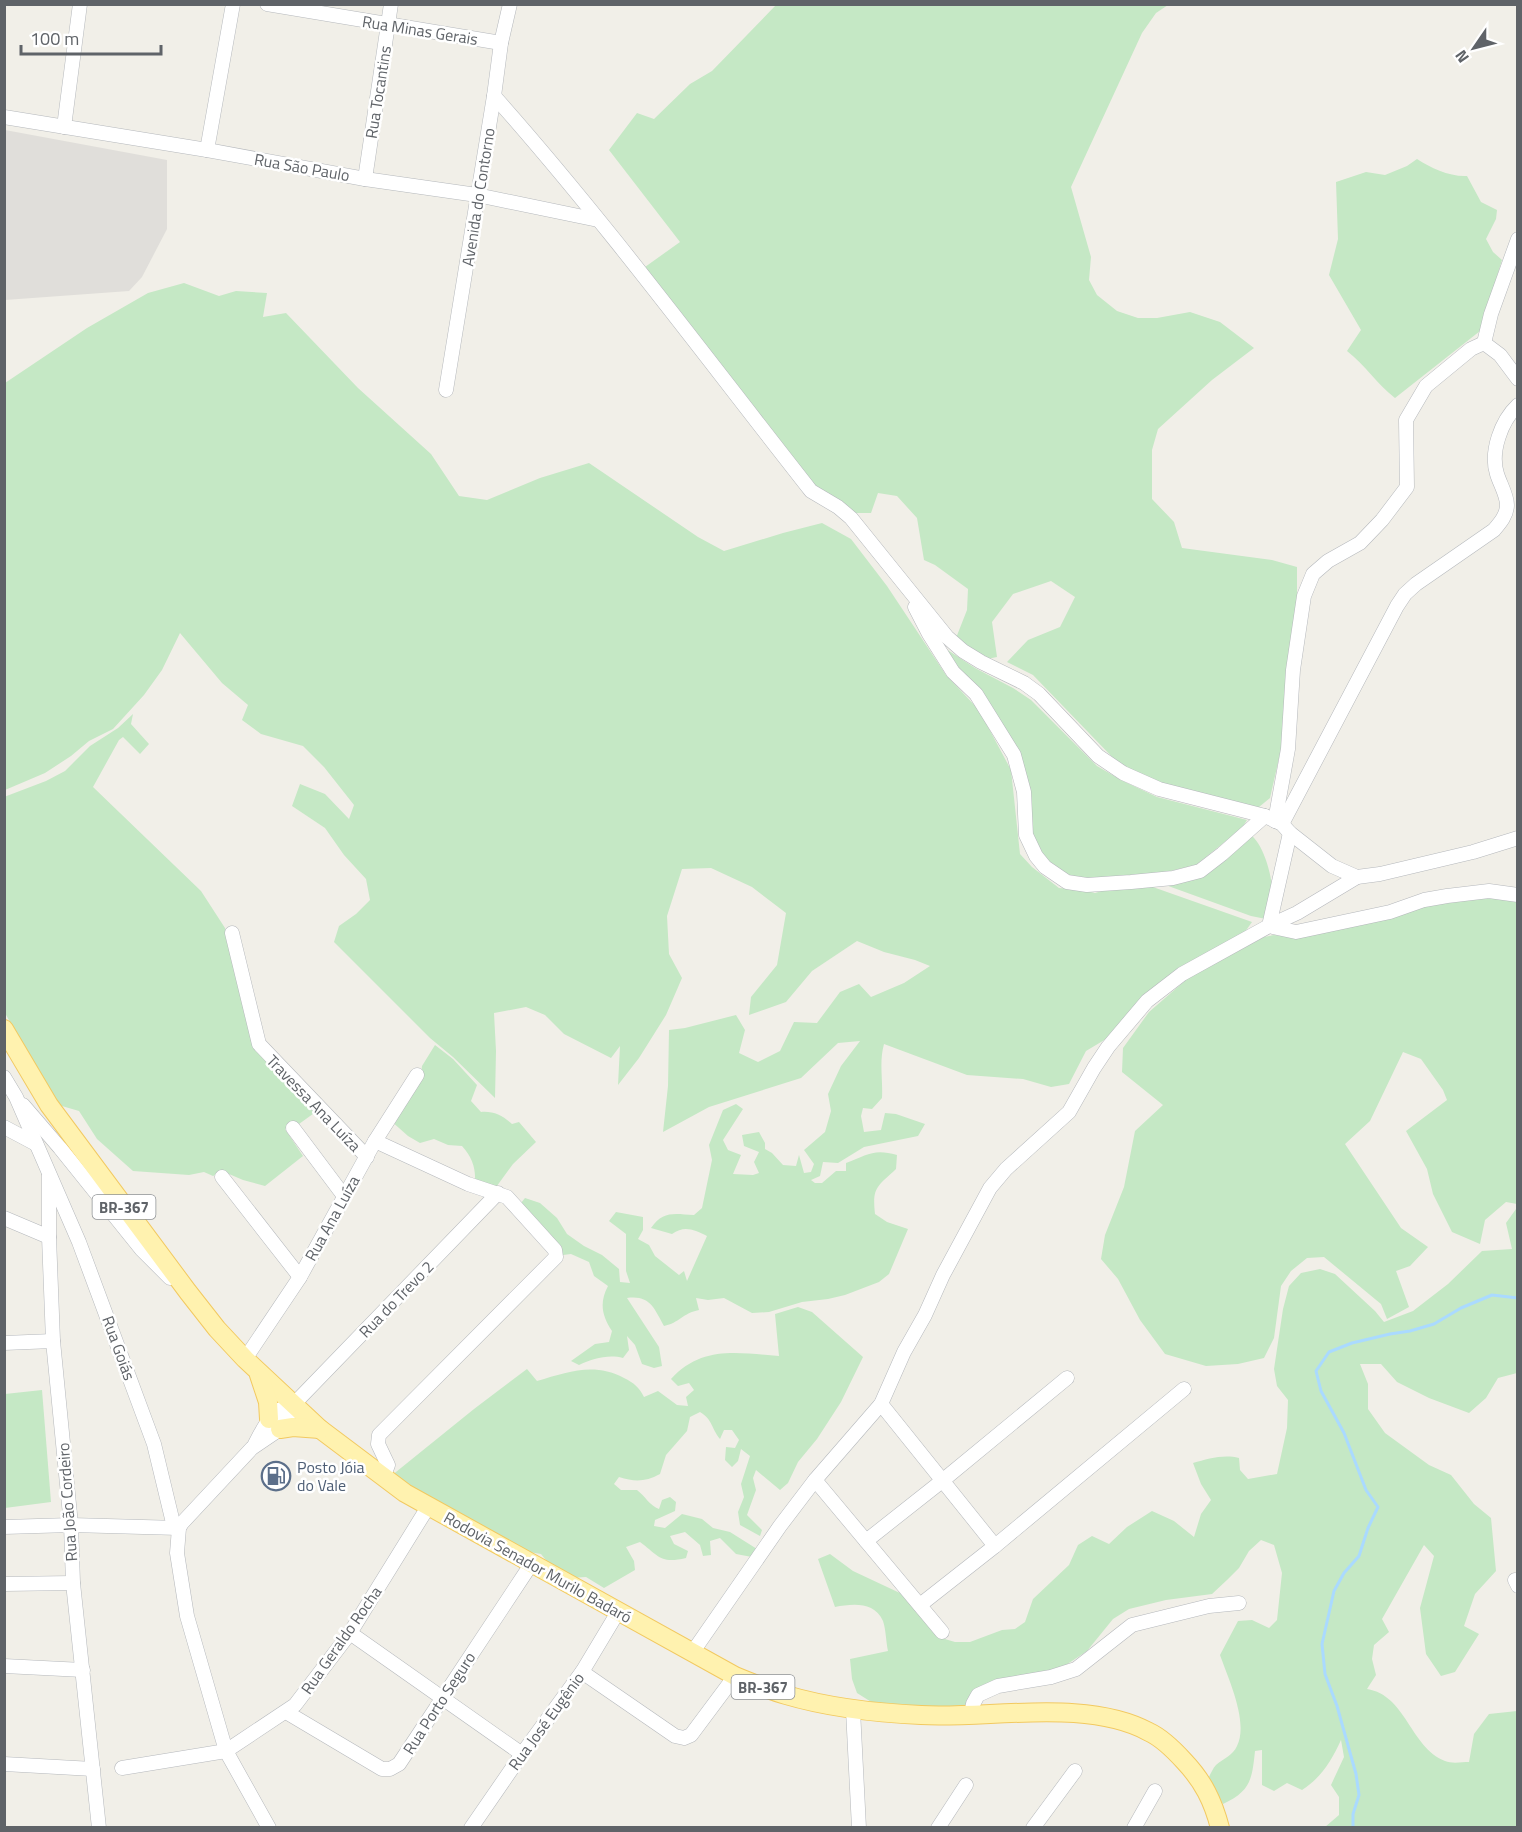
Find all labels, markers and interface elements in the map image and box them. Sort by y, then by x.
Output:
street label: Rua Minas Gerais [360,9,480,51]
scale bar [21,18,160,56]
north arrow [1444,18,1504,78]
text: 100 m [30,25,79,52]
street label: Rua Tocantins [359,44,397,140]
text: N [1449,45,1475,68]
street label: Avenida do Contorno [455,126,501,268]
street label: Rua São Paulo [252,147,352,187]
street label: Travessa Ana Luíza [261,1049,367,1157]
street label: Rua Ana Luíza [299,1171,365,1265]
road number: BR-367 [92,1195,156,1219]
street label: Rua do Trevo 2 [353,1255,439,1343]
street label: Rua Goiás [96,1312,142,1384]
street label: Rua João Cordeiro [51,1442,83,1562]
place label: Posto Jóia do Vale [297,1455,364,1497]
fuel station icon: Posto Jóia do Vale [260,1460,292,1492]
street label: Rodovia Senador Murilo Badaró [440,1505,636,1629]
street label: Rua Geraldo Rocha [295,1581,387,1699]
street label: Rua Porto Seguro [397,1647,481,1759]
street label: Rua José Eugênio [502,1667,590,1775]
road number: BR-367 [732,1675,795,1699]

